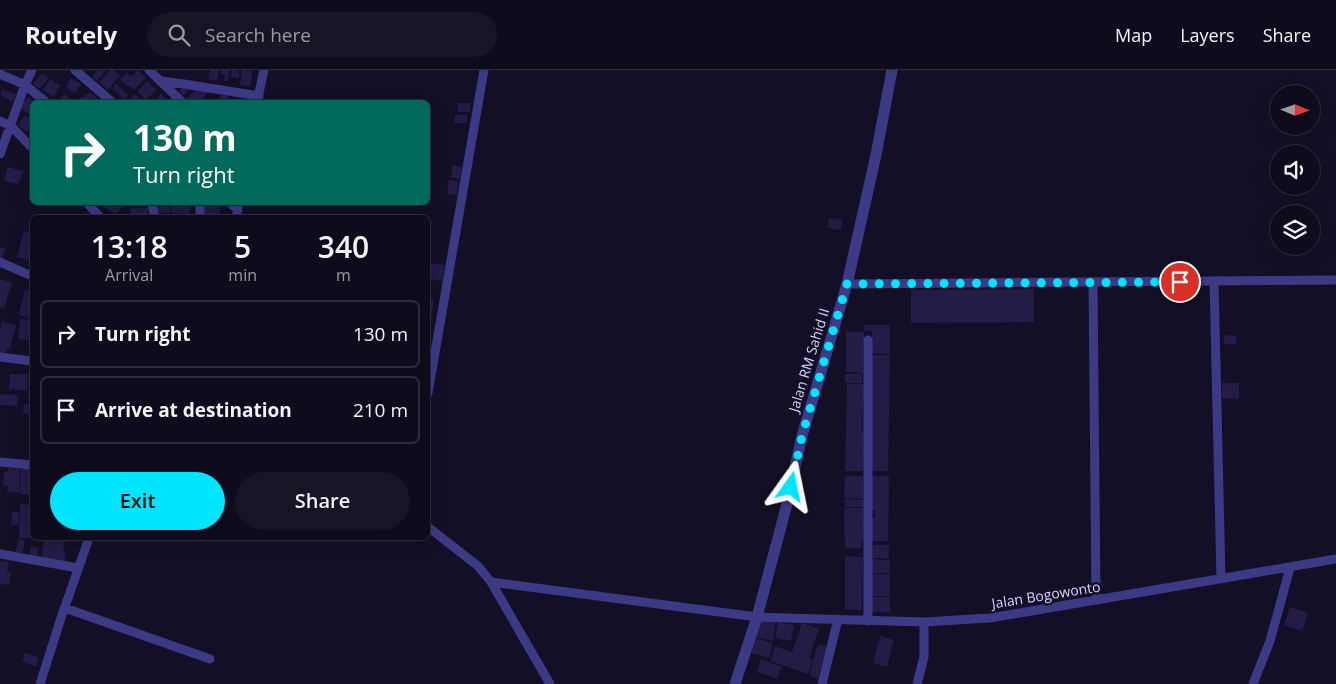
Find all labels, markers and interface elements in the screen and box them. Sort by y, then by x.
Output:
search box [147,12,497,57]
text: Routely [25,18,117,51]
icon: search [165,21,193,49]
text: Search here [205,22,311,48]
text: Map [1115,23,1152,47]
text: Layers [1180,23,1235,47]
text: Share [1263,23,1311,47]
north arrow [1270,85,1320,135]
map controls [1270,85,1320,255]
text: 130 m [133,114,237,161]
icon: right [50,120,115,185]
button: sound [1270,145,1320,195]
text: Turn right [133,159,235,189]
button: layers [1270,205,1320,255]
text: 13:18 [91,226,168,267]
text: 5 [234,226,251,267]
text: 340 [318,226,369,267]
pin [1159,261,1201,303]
text: Arrival [105,264,153,286]
text: min [228,264,257,286]
text: m [336,264,351,286]
icon: arrive [1166,268,1194,296]
street label: Jalan RM Sahid II [783,306,833,416]
icon: right [52,320,80,348]
text: Turn right [95,321,190,347]
text: 130 m [353,321,408,347]
icon: arrive [52,396,80,424]
text: Arrive at destination [95,397,292,423]
text: 210 m [353,397,408,423]
position arrow [764,460,816,512]
button: Exit [50,472,225,530]
button: Share [235,472,410,530]
street label: Jalan Bogowonto [988,577,1102,613]

